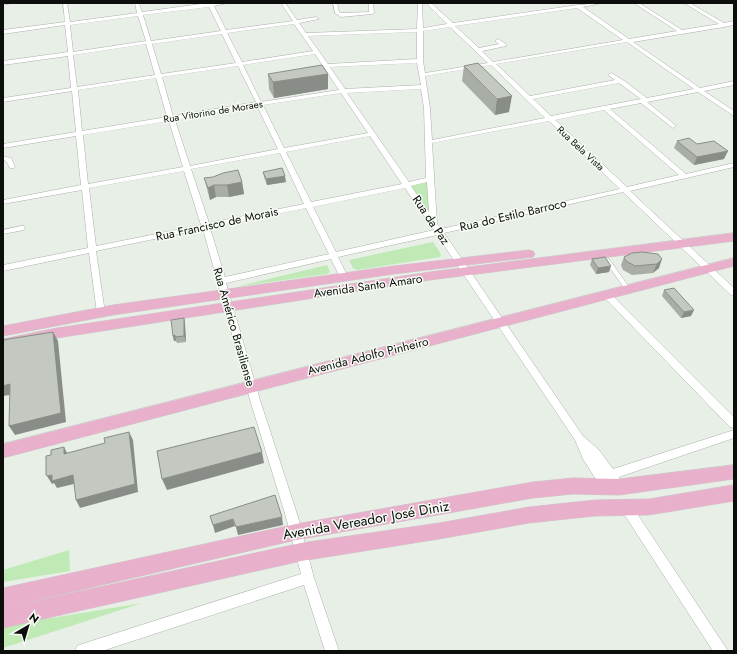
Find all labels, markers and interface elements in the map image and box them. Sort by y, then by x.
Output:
street label: Rua Vitorino de Moraes [162,96,264,127]
street label: Rua Bela Vista [554,122,608,174]
street label: Rua da Paz [408,192,454,249]
street label: Rua do Estilo Barroco [458,194,569,236]
street label: Rua Francisco de Morais [154,202,280,246]
street label: Rua Américo Brasiliense [208,265,260,389]
street label: Avenida Santo Amaro [313,269,424,303]
street label: Avenida Adolfo Pinheiro [306,332,431,380]
street label: Avenida Vereador José Diniz [281,495,451,544]
north arrow [8,606,48,646]
text: N [26,609,43,627]

